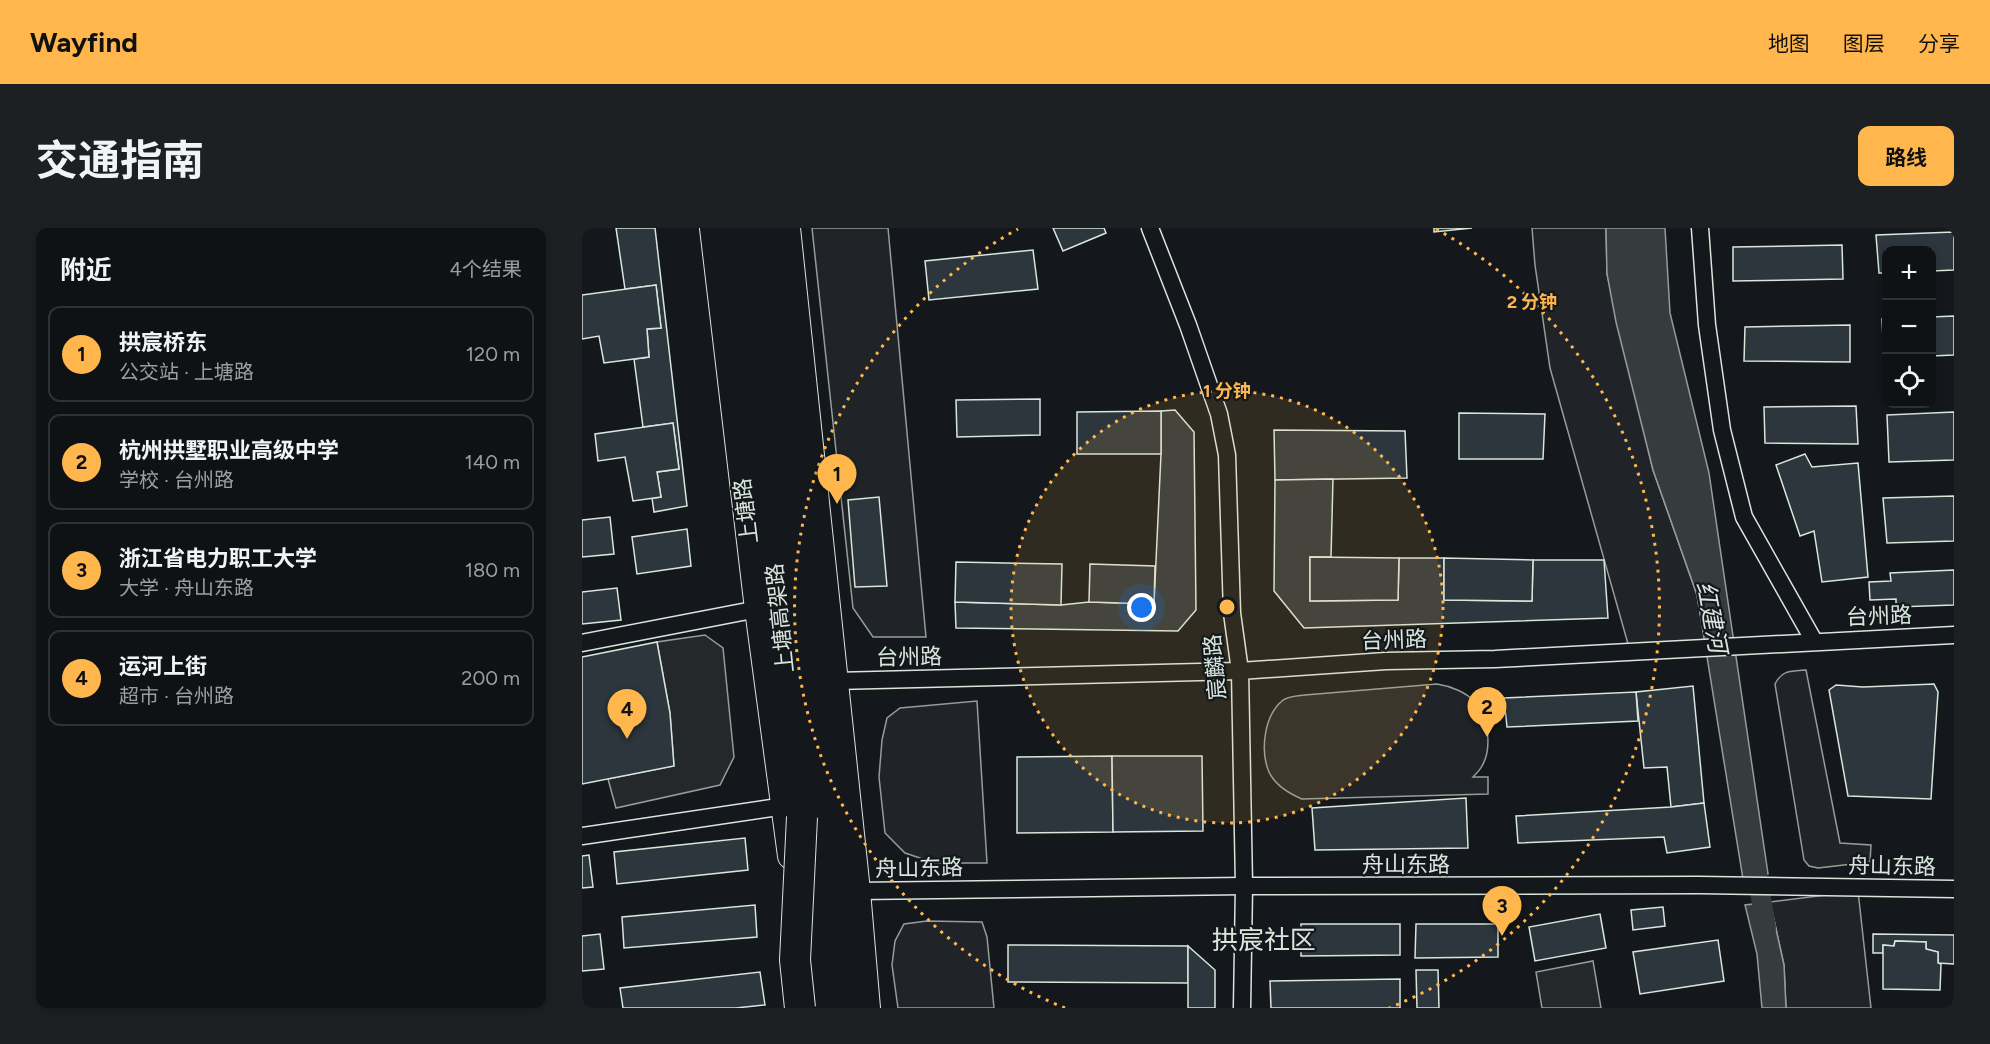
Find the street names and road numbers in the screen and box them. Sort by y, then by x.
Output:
street label: 上塘路 [729,477,763,545]
street label: 上塘高架路 [761,562,799,674]
street label: 台州路 [1846,601,1912,631]
street label: 台州路 [1361,625,1427,655]
street label: 宸麟路 [1199,633,1231,701]
street label: 台州路 [876,643,942,671]
street label: 舟山东路 [1362,851,1450,878]
street label: 舟山东路 [1848,852,1936,880]
street label: 舟山东路 [875,854,963,882]

